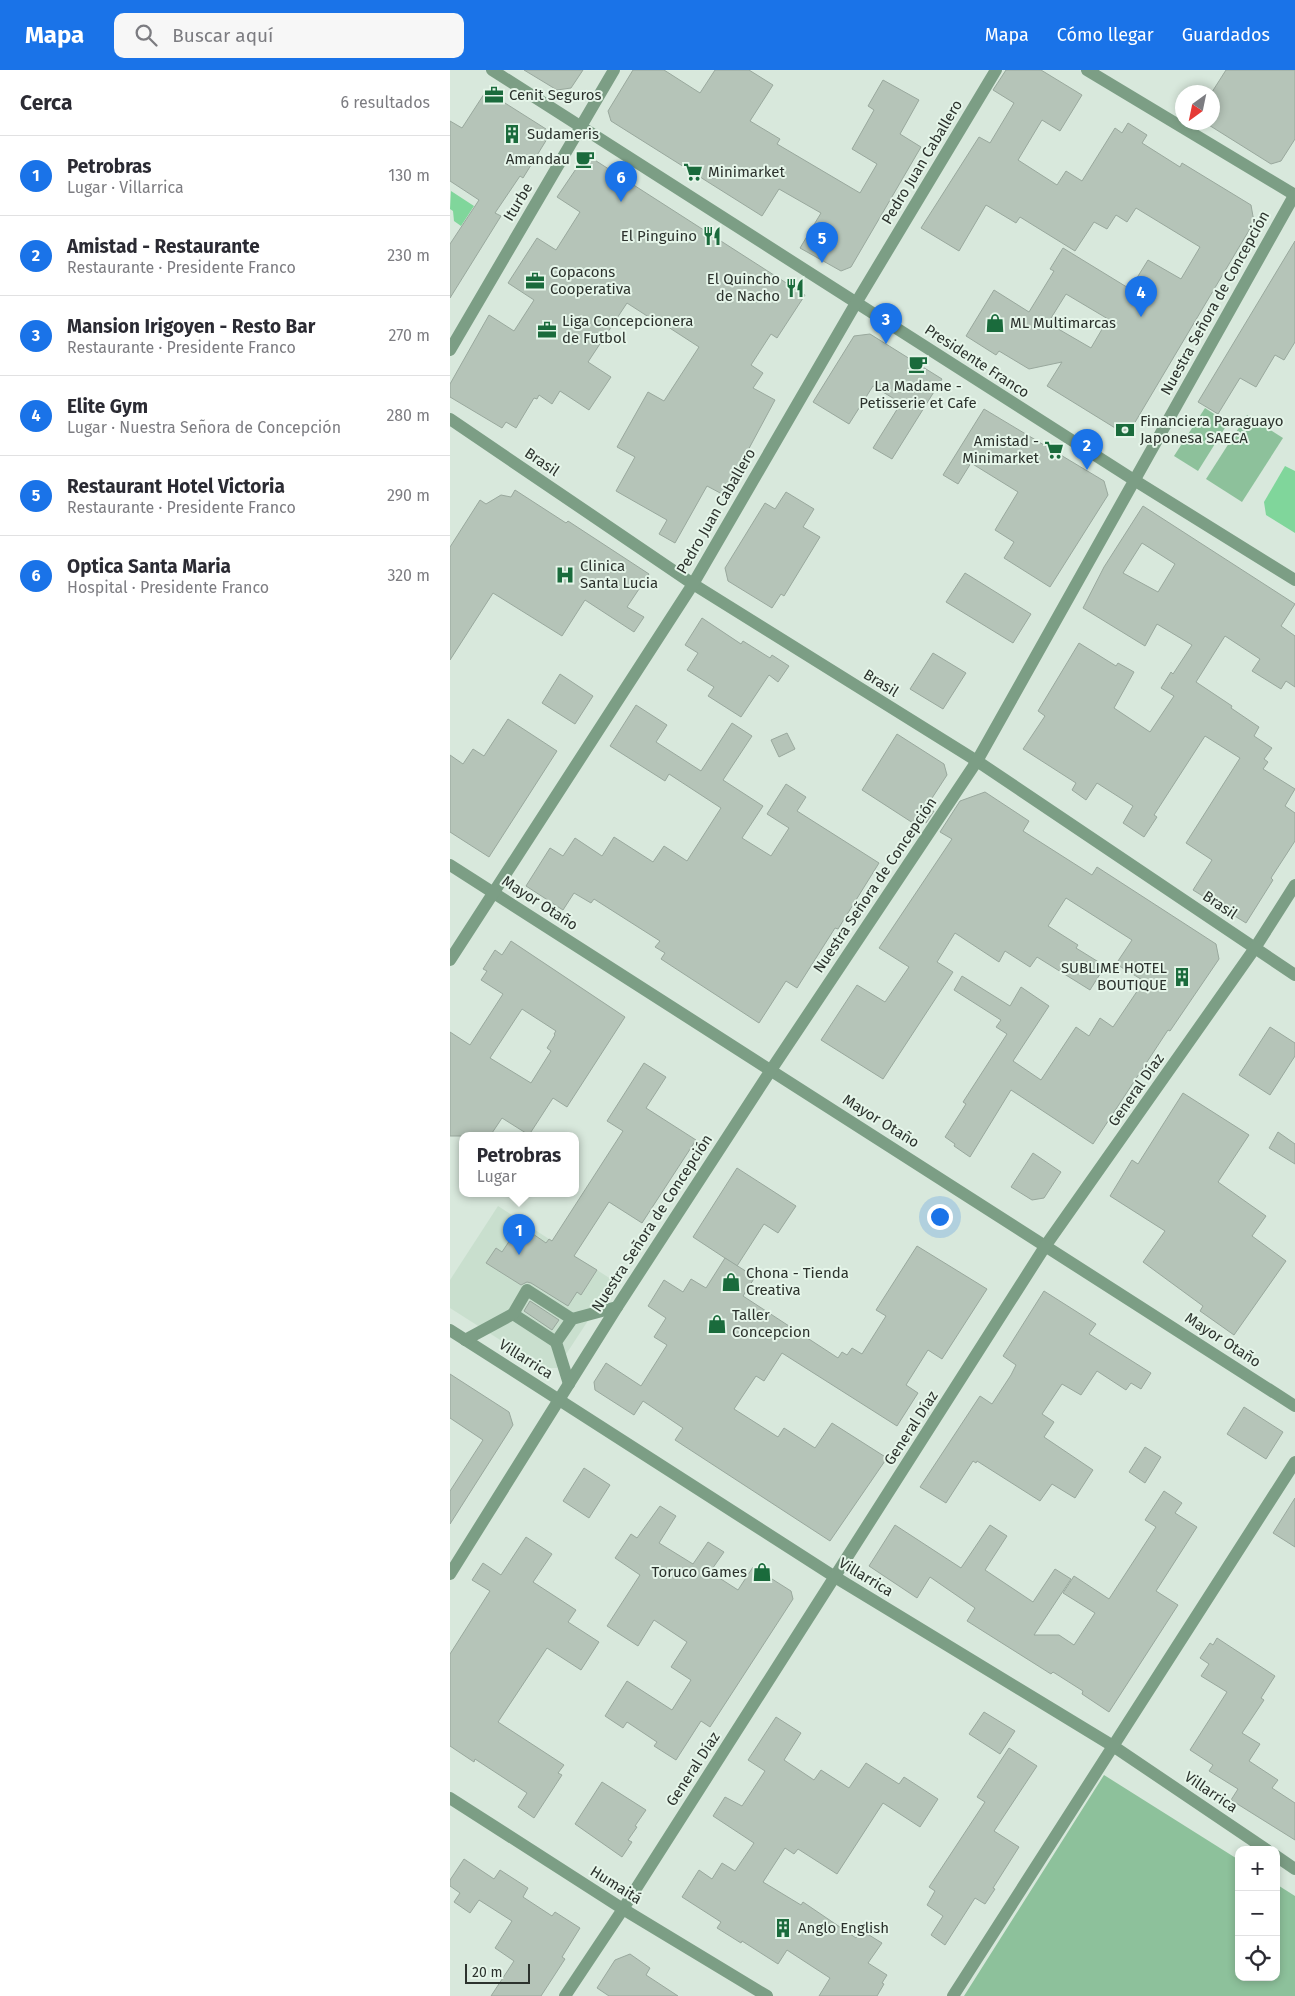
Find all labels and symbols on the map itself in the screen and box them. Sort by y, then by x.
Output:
office icon: Cenit Seguros [483,84,505,106]
north arrow [1175,85,1220,130]
place label: Cenit Seguros [509,86,602,104]
street label: Pedro Juan Caballero [878,97,966,227]
building icon: Sudameris [501,123,523,145]
place label: Sudameris [527,125,599,143]
cafe icon: Amandau [574,148,596,170]
place label: Amandau [506,150,570,168]
pin: 6 [605,161,637,202]
supermarket icon: Minimarket [682,161,704,183]
place label: Minimarket [708,163,785,181]
street label: Iturbe [500,180,536,224]
street label: Nuestra Señora de Concepción [1157,208,1273,398]
pin: 5 [806,222,838,263]
restaurant icon: El Pinguino [701,225,723,247]
place label: El Pinguino [621,227,697,245]
place label: Copacons Cooperativa [550,263,631,298]
office icon: Copacons Cooperativa [524,270,546,292]
place label: El Quincho de Nacho [707,270,780,305]
pin: 4 [1125,276,1157,317]
restaurant icon: El Quincho de Nacho [784,277,806,299]
pin: 3 [870,303,902,344]
place label: Liga Concepcionera de Futbol [562,312,694,347]
shop icon: ML Multimarcas [984,312,1006,334]
place label: ML Multimarcas [1010,314,1116,332]
office icon: Liga Concepcionera de Futbol [536,319,558,341]
street label: Presidente Franco [921,320,1033,402]
cafe icon: La Madame - Petisserie et Cafe [907,353,929,375]
place label: La Madame - Petisserie et Cafe [859,377,977,412]
place label: Financiera Paraguayo Japonesa SAECA [1140,412,1284,447]
bank icon: Financiera Paraguayo Japonesa SAECA [1114,419,1136,441]
pin: 2 [1071,429,1103,470]
place label: Amistad - Minimarket [962,432,1040,467]
supermarket icon: Amistad - Minimarket [1043,439,1065,461]
street label: Brasil [521,444,563,480]
street label: Pedro Juan Caballero [673,445,759,577]
place label: Clinica Santa Lucia [580,557,658,592]
hospital icon: Clinica Santa Lucia [554,564,576,586]
street label: Brasil [860,665,902,701]
street label: Nuestra Señora de Concepción [809,794,941,976]
street label: Mayor Otaño [499,872,581,934]
street label: Brasil [1199,887,1241,923]
place label: SUBLIME HOTEL BOUTIQUE [1061,959,1168,994]
building icon: SUBLIME HOTEL BOUTIQUE [1171,966,1193,988]
street label: General Díaz [1104,1050,1168,1130]
street label: Mayor Otaño [839,1090,923,1152]
street label: Nuestra Señora de Concepción [588,1131,716,1315]
your location [927,1204,953,1230]
pin: 1 [503,1214,535,1255]
place label: Chona - Tienda Creativa [746,1264,849,1299]
shop icon: Chona - Tienda Creativa [720,1271,742,1293]
place label: Taller Concepcion [732,1306,811,1341]
street label: Mayor Otaño [1182,1309,1264,1371]
shop icon: Taller Concepcion [706,1313,728,1335]
street label: Villarrica [496,1335,556,1383]
street label: General Díaz [880,1387,942,1468]
street label: Villarrica [835,1554,897,1600]
shop icon: Toruco Games [751,1561,773,1583]
place label: Toruco Games [652,1563,747,1581]
street label: General Díaz [662,1728,724,1809]
street label: Villarrica [1181,1768,1241,1816]
street label: Humaitá [587,1862,645,1908]
building icon: Anglo English [772,1917,794,1939]
place label: Anglo English [798,1919,889,1937]
scale bar [465,1961,530,1984]

